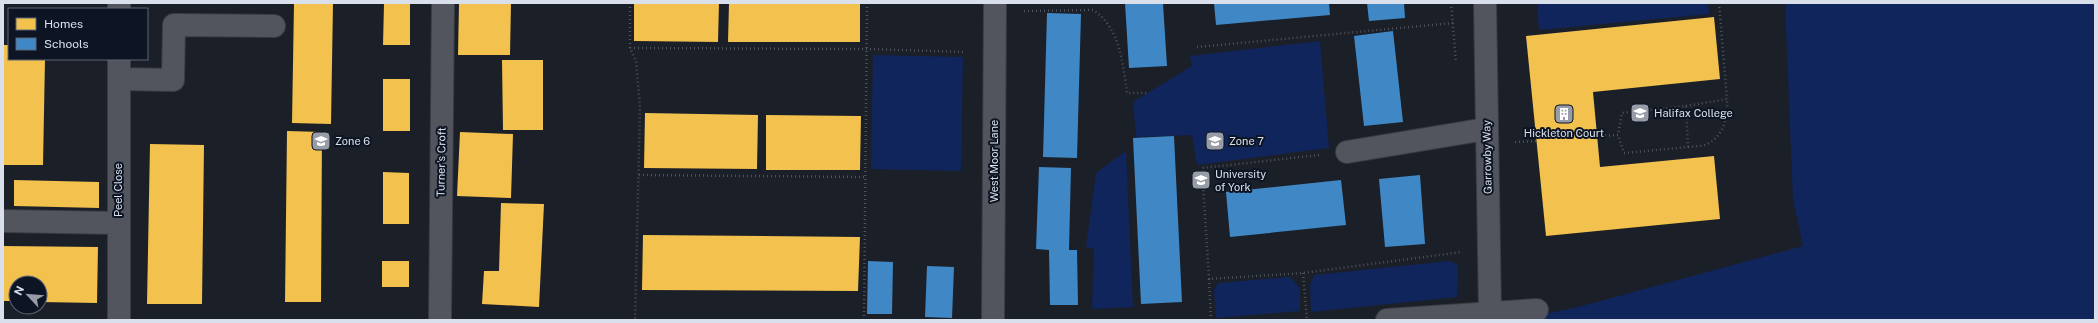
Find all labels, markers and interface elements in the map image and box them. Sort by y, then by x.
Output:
legend [8,8,148,60]
text: Homes [44,17,83,31]
text: Schools [44,37,89,51]
school or university icon: Halifax College [1629,102,1651,124]
building icon: Hickleton Court [1553,103,1575,125]
place label: Halifax College [1654,107,1733,119]
street label: West Moor Lane [988,120,1000,202]
street label: Garrowby Way [1480,120,1494,194]
street label: Turner's Croft [434,127,448,197]
place label: Hickleton Court [1524,127,1604,139]
school or university icon: Zone 6 [310,130,332,152]
school or university icon: Zone 7 [1204,130,1226,152]
place label: Zone 6 [335,135,370,147]
place label: Zone 7 [1229,135,1264,147]
street label: Peel Close [112,163,124,217]
place label: University of York [1215,168,1266,193]
school or university icon: University of York [1190,169,1212,191]
north arrow [8,275,48,315]
text: N [12,284,26,297]

